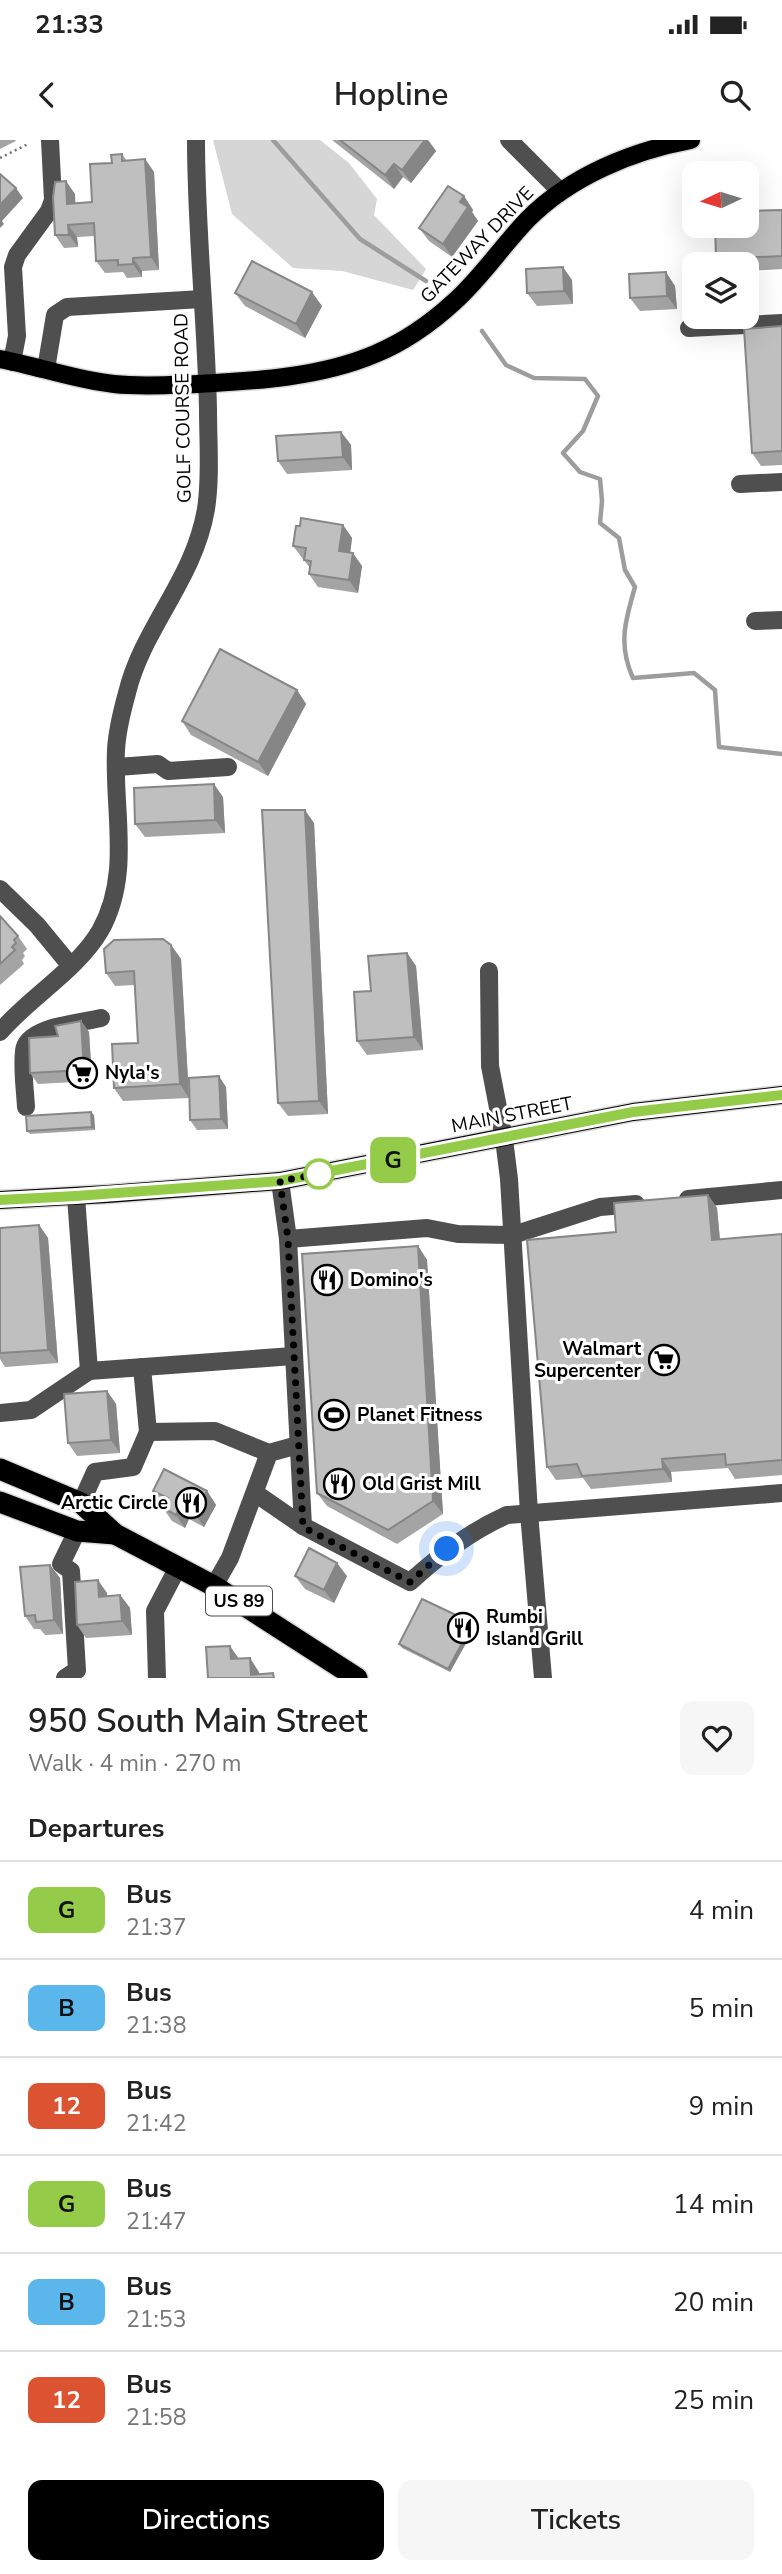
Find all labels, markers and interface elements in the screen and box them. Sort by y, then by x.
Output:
text: 21:33 [35,7,104,42]
text: Hopline [334,73,448,116]
icon: back [28,76,66,114]
icon: search [716,76,754,114]
north arrow [682,161,760,238]
map controls [682,161,759,329]
street label: GATEWAY DRIVE [414,181,540,309]
button: layers [682,252,759,329]
street label: GOLF COURSE ROAD [168,313,198,503]
supermarket icon: Nyla's [65,1056,99,1090]
place label: Nyla's [105,1060,160,1086]
street label: MAIN STREET [449,1090,575,1139]
line badge: G [370,1137,416,1183]
text: G [384,1144,402,1176]
unlabelled marker [304,1159,334,1189]
restaurant icon: Domino's [310,1263,344,1297]
place label: Domino's [350,1267,433,1293]
place label: Walmart Supercenter [534,1336,642,1384]
supermarket icon: Walmart Supercenter [647,1343,681,1377]
sports icon: Planet Fitness [317,1398,351,1432]
place label: Planet Fitness [357,1402,482,1428]
restaurant icon: Old Grist Mill [322,1467,356,1501]
place label: Old Grist Mill [362,1471,481,1497]
restaurant icon: Arctic Circle [174,1486,208,1520]
place label: Arctic Circle [61,1490,168,1516]
your location [429,1531,464,1566]
road number: US 89 [206,1586,272,1616]
place label: Rumbi Island Grill [486,1604,583,1652]
restaurant icon: Rumbi Island Grill [446,1611,480,1645]
text: 950 South Main Street [28,1699,368,1744]
button: heart [680,1701,754,1775]
text: Walk · 4 min · 270 m [28,1748,241,1779]
text: Departures [28,1811,164,1846]
text: Bus [126,1877,172,1912]
text: 4 min [689,1893,754,1928]
text: G [58,1894,75,1926]
text: 21:37 [126,1912,186,1943]
text: Bus [126,1975,172,2010]
text: 5 min [689,1991,754,2026]
text: B [58,1992,75,2024]
text: 21:38 [126,2010,186,2041]
text: Bus [126,2073,172,2108]
text: 9 min [689,2089,754,2124]
text: 12 [52,2090,81,2122]
text: 21:42 [126,2108,186,2139]
text: Bus [126,2171,172,2206]
text: 14 min [673,2187,754,2222]
text: G [58,2188,75,2220]
text: 21:47 [126,2206,186,2237]
text: Bus [126,2269,172,2304]
text: 20 min [673,2285,754,2320]
text: B [58,2286,75,2318]
text: 21:53 [126,2304,186,2335]
text: Bus [126,2367,172,2402]
text: 25 min [673,2383,754,2418]
text: 12 [52,2384,81,2416]
text: 21:58 [126,2402,186,2433]
button: Directions [28,2480,384,2560]
button: Tickets [398,2480,754,2560]

